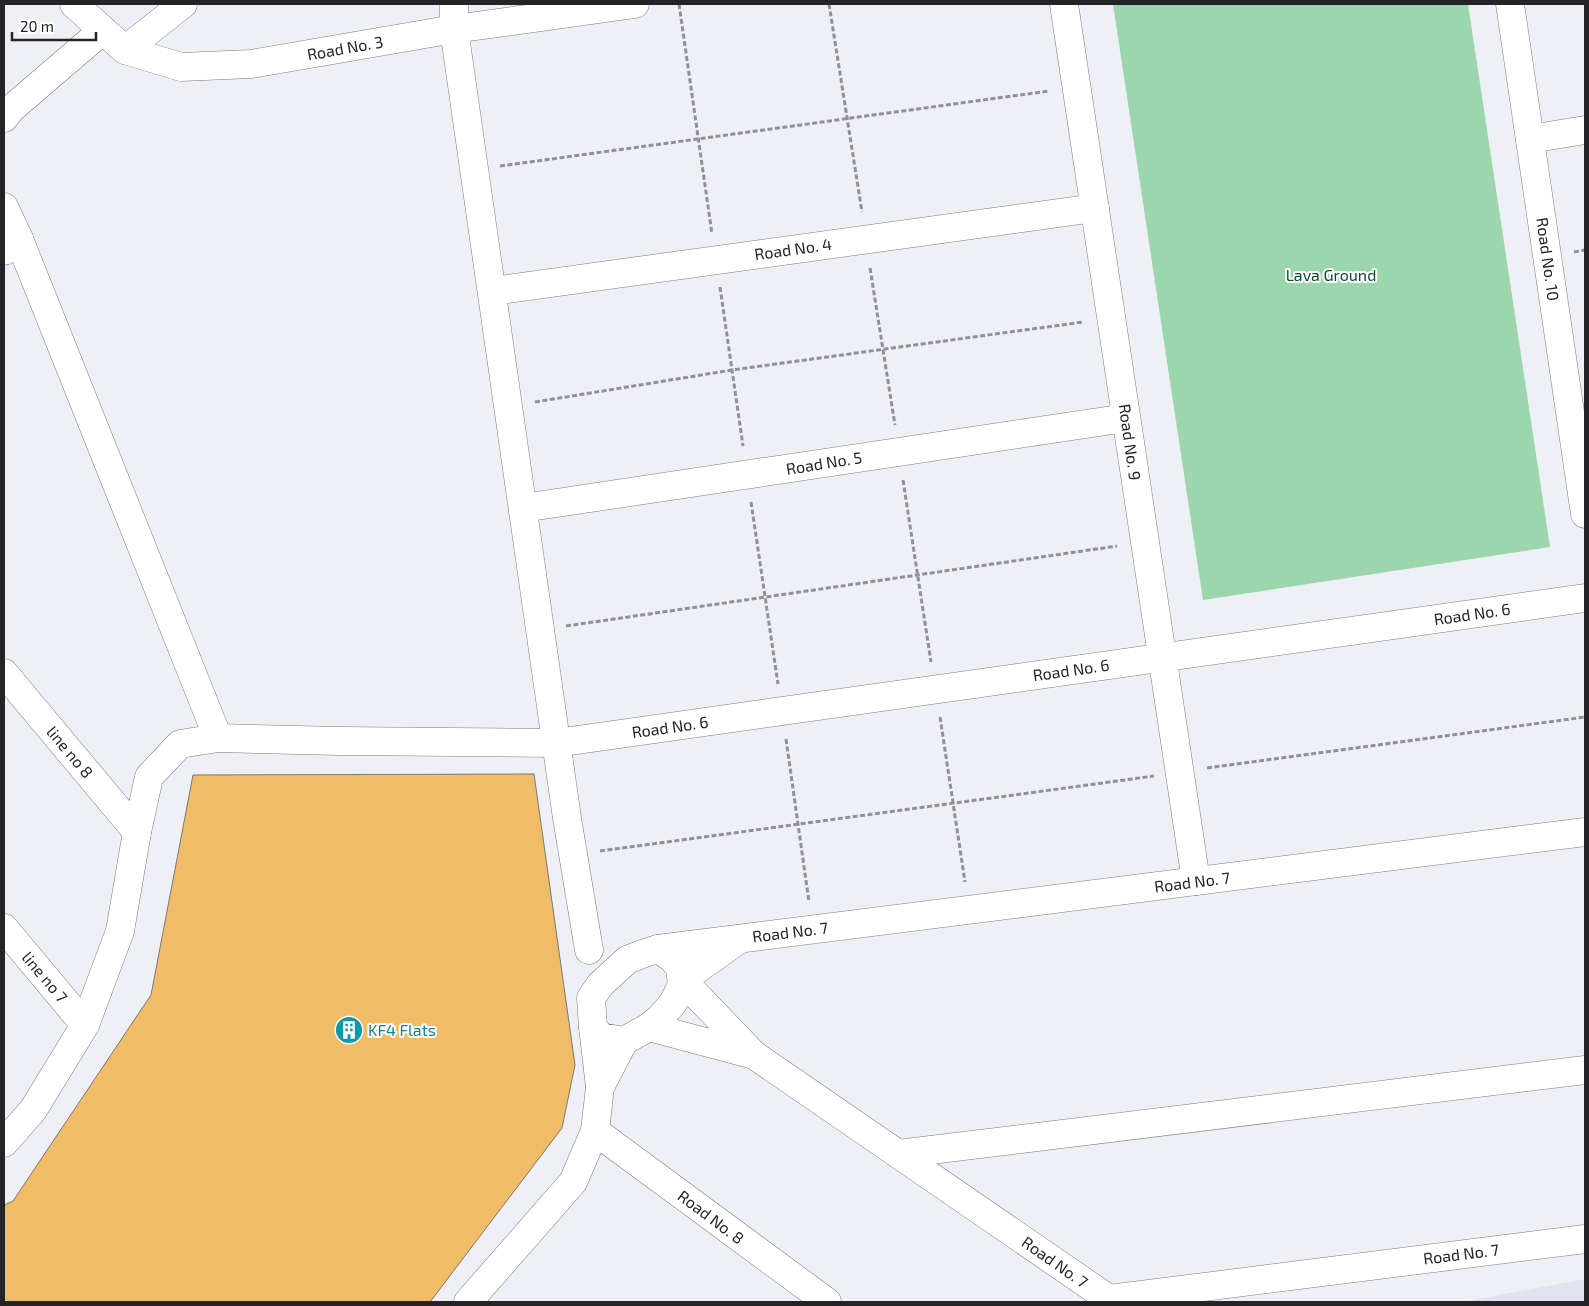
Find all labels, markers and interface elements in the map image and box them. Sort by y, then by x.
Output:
scale bar [12,10,96,42]
text: 20 m [20,17,54,35]
street label: Road No. 3 [305,31,384,64]
street label: Road No. 10 [1533,216,1564,302]
street label: Road No. 4 [753,234,833,263]
park label: Lava Ground [1286,265,1376,284]
street label: Road No. 9 [1116,402,1145,481]
street label: Road No. 5 [785,447,863,478]
street label: Road No. 6 [1432,599,1511,628]
street label: Road No. 6 [1031,655,1110,684]
street label: Road No. 6 [630,712,709,741]
street label: line no 8 [43,722,98,781]
street label: Road No. 7 [1153,867,1231,896]
street label: Road No. 7 [751,917,829,946]
street label: line no 7 [19,947,72,1006]
building icon: KF4 Flats [334,1015,364,1045]
place label: KF4 Flats [368,1020,436,1039]
street label: Road No. 8 [675,1186,748,1248]
street label: Road No. 7 [1019,1232,1092,1291]
street label: Road No. 7 [1422,1239,1500,1268]

